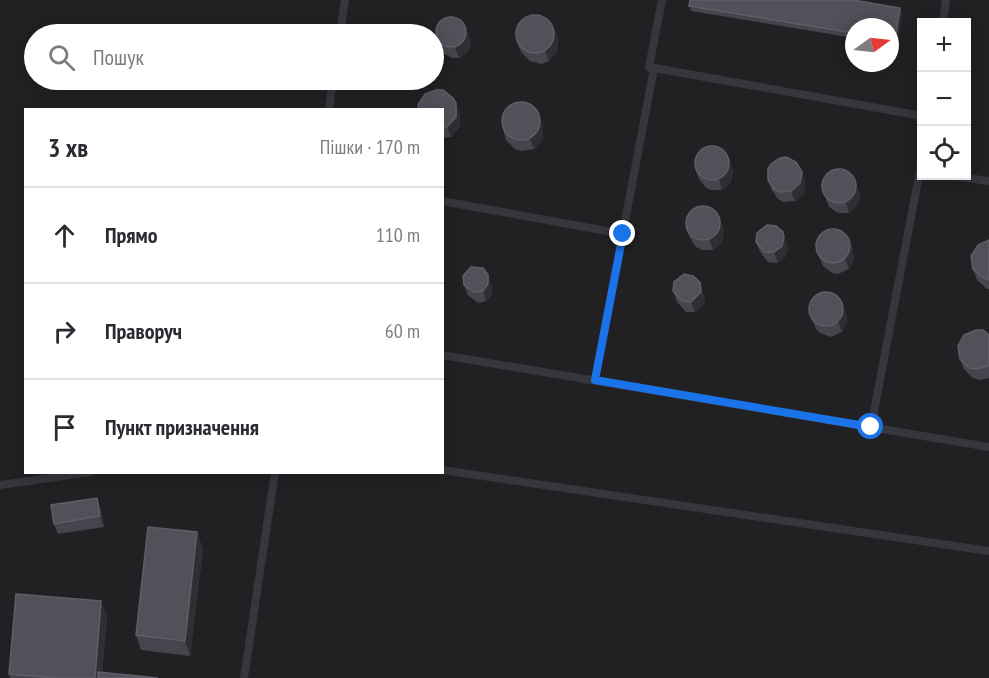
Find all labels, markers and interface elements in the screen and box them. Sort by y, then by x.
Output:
north arrow [845,18,899,72]
map controls [917,18,971,180]
button: + [917,18,971,72]
search box [24,24,444,90]
icon: search [45,41,78,74]
text: Пошук [93,43,144,71]
button: − [917,72,971,126]
button: locate [917,126,971,180]
text: 3 хв [48,131,88,164]
text: Пішки · 170 m [320,134,420,160]
icon: ahead [48,219,81,252]
route end [609,220,635,246]
text: Прямо [105,221,158,249]
text: 110 m [376,222,420,248]
icon: right [48,315,81,348]
text: Праворуч [105,317,182,345]
text: 60 m [385,318,420,344]
icon: arrive [48,411,81,444]
text: Пункт призначення [105,413,259,441]
route start [857,413,883,439]

